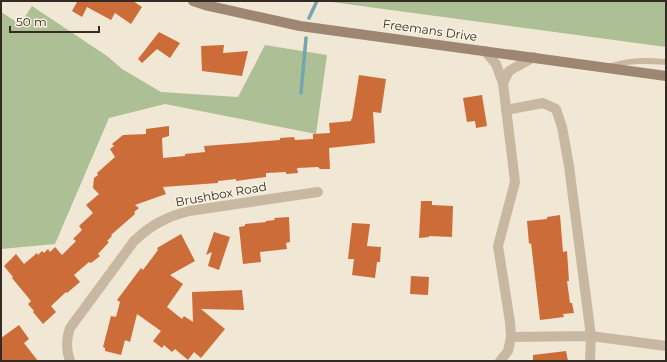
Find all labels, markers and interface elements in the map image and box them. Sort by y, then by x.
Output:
scale bar [10,8,99,34]
text: 50 m [16,14,47,29]
street label: Freemans Drive [382,16,478,44]
street label: Brushbox Road [174,179,268,209]

